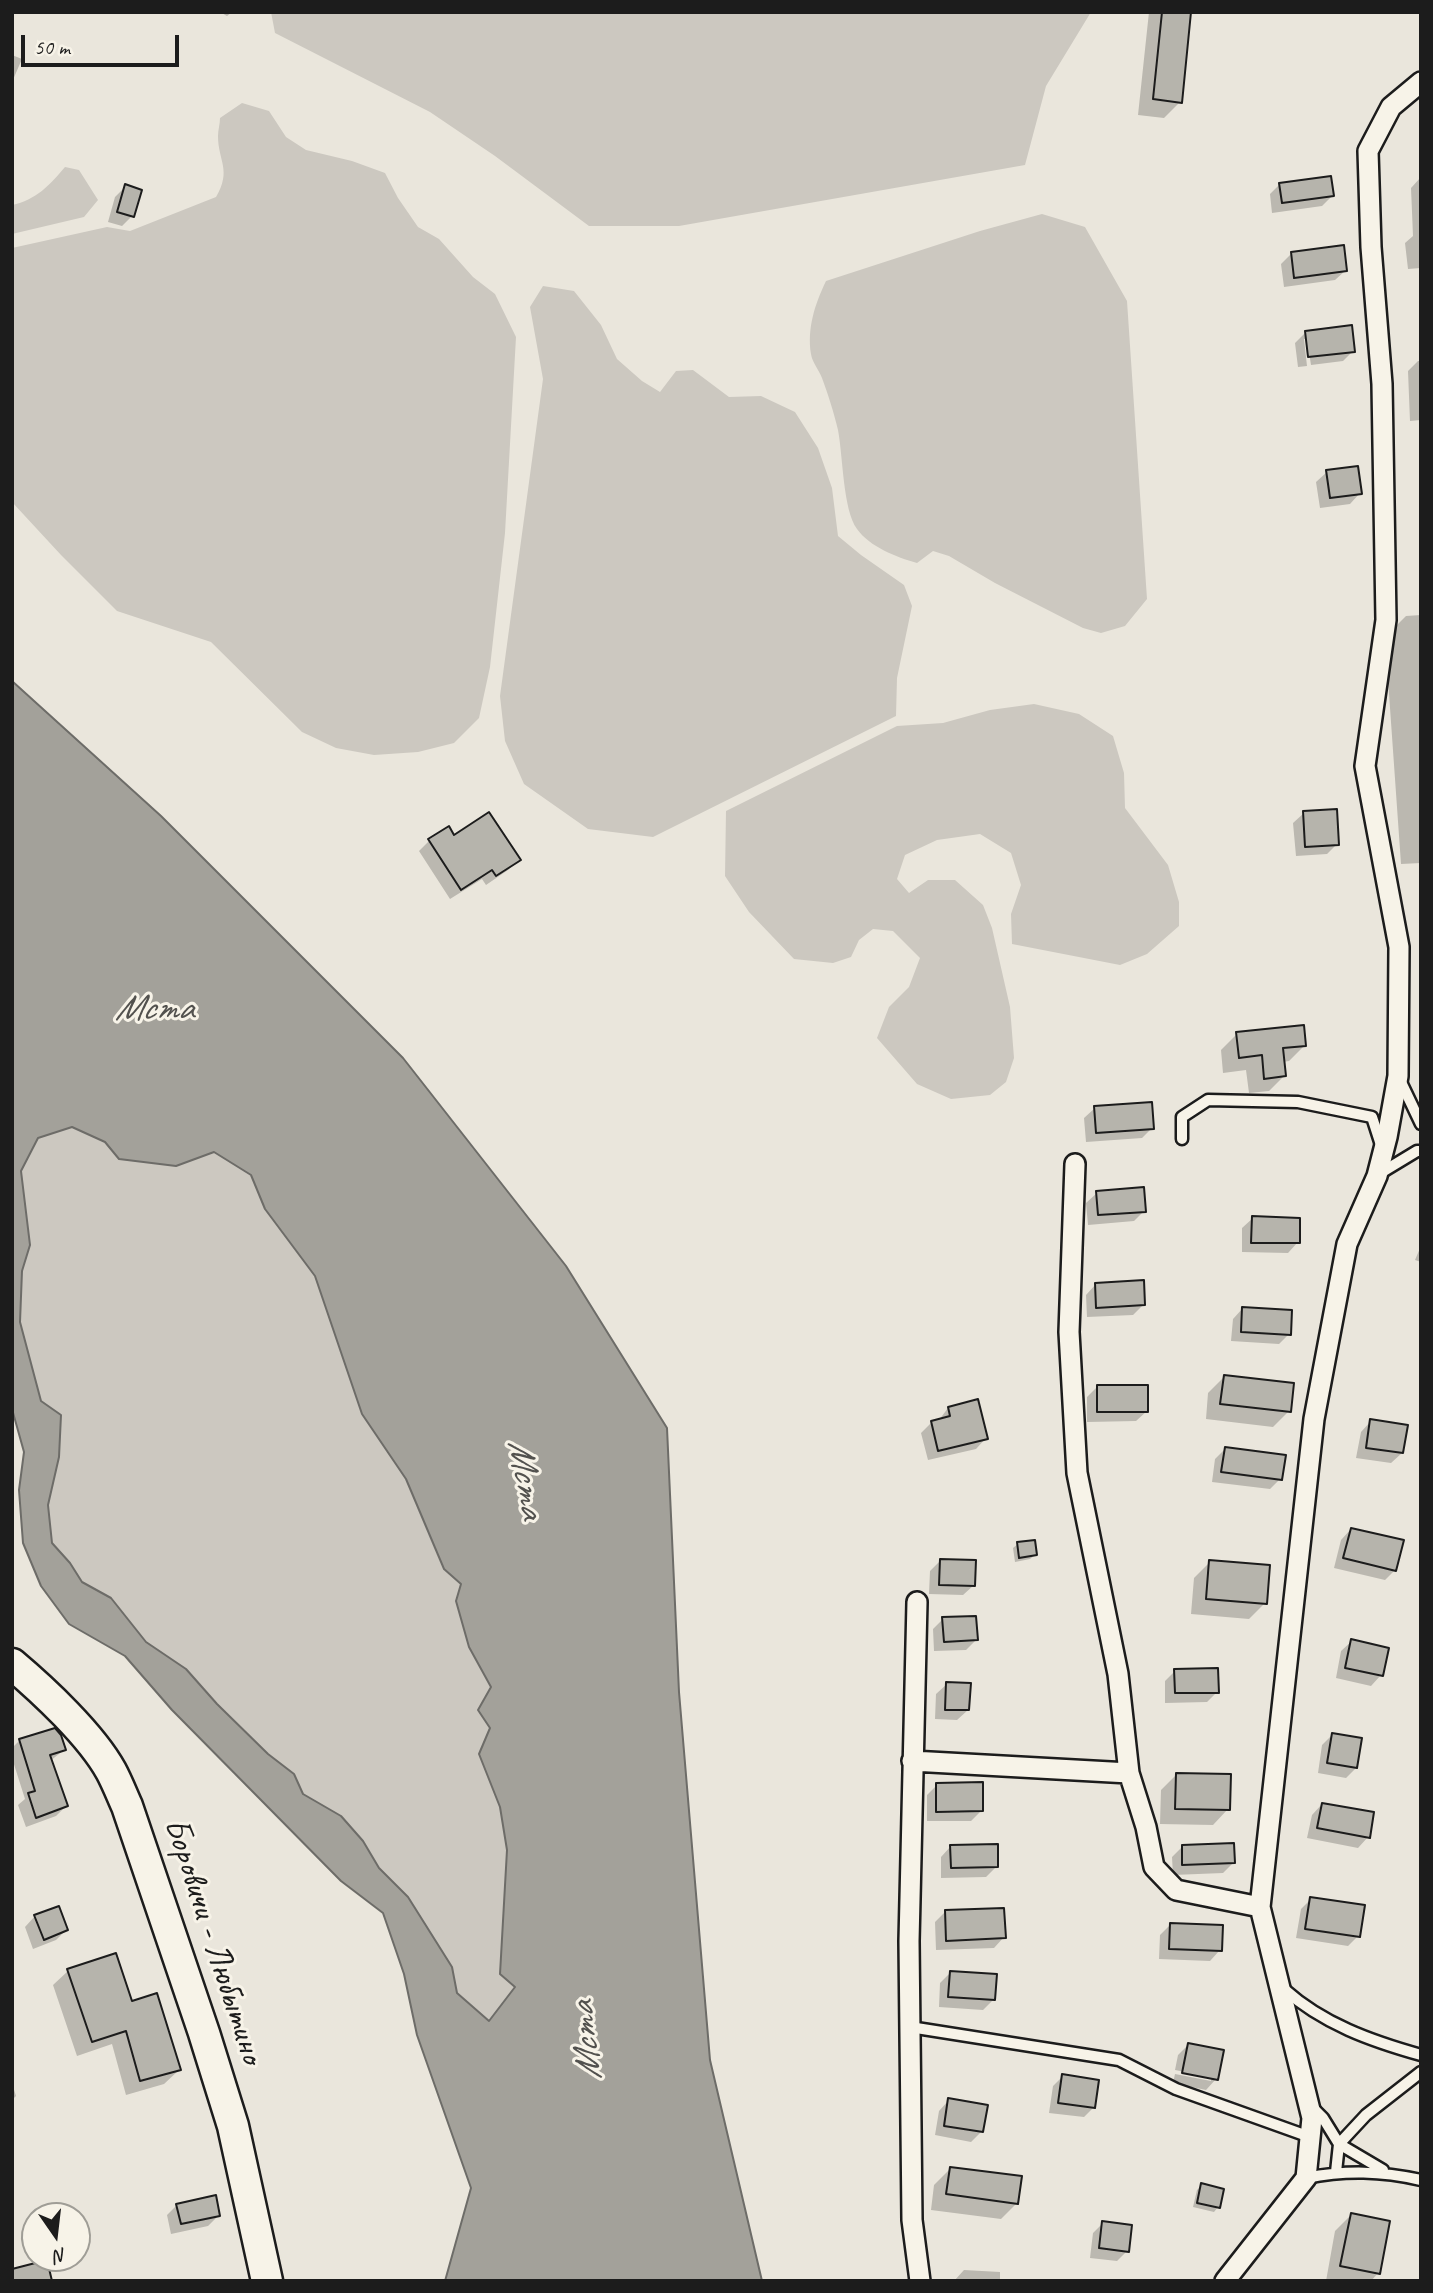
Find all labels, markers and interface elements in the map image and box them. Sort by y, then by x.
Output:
scale bar [24,21,182,65]
text: 50 m [34,34,70,60]
water label: Мста [115,987,193,1031]
water label: Мста [496,1436,554,1522]
street label: Боровичи - Любытино [153,1813,273,2069]
water label: Мста [561,2000,613,2082]
north arrow [21,2202,91,2272]
text: N [52,2242,69,2269]

